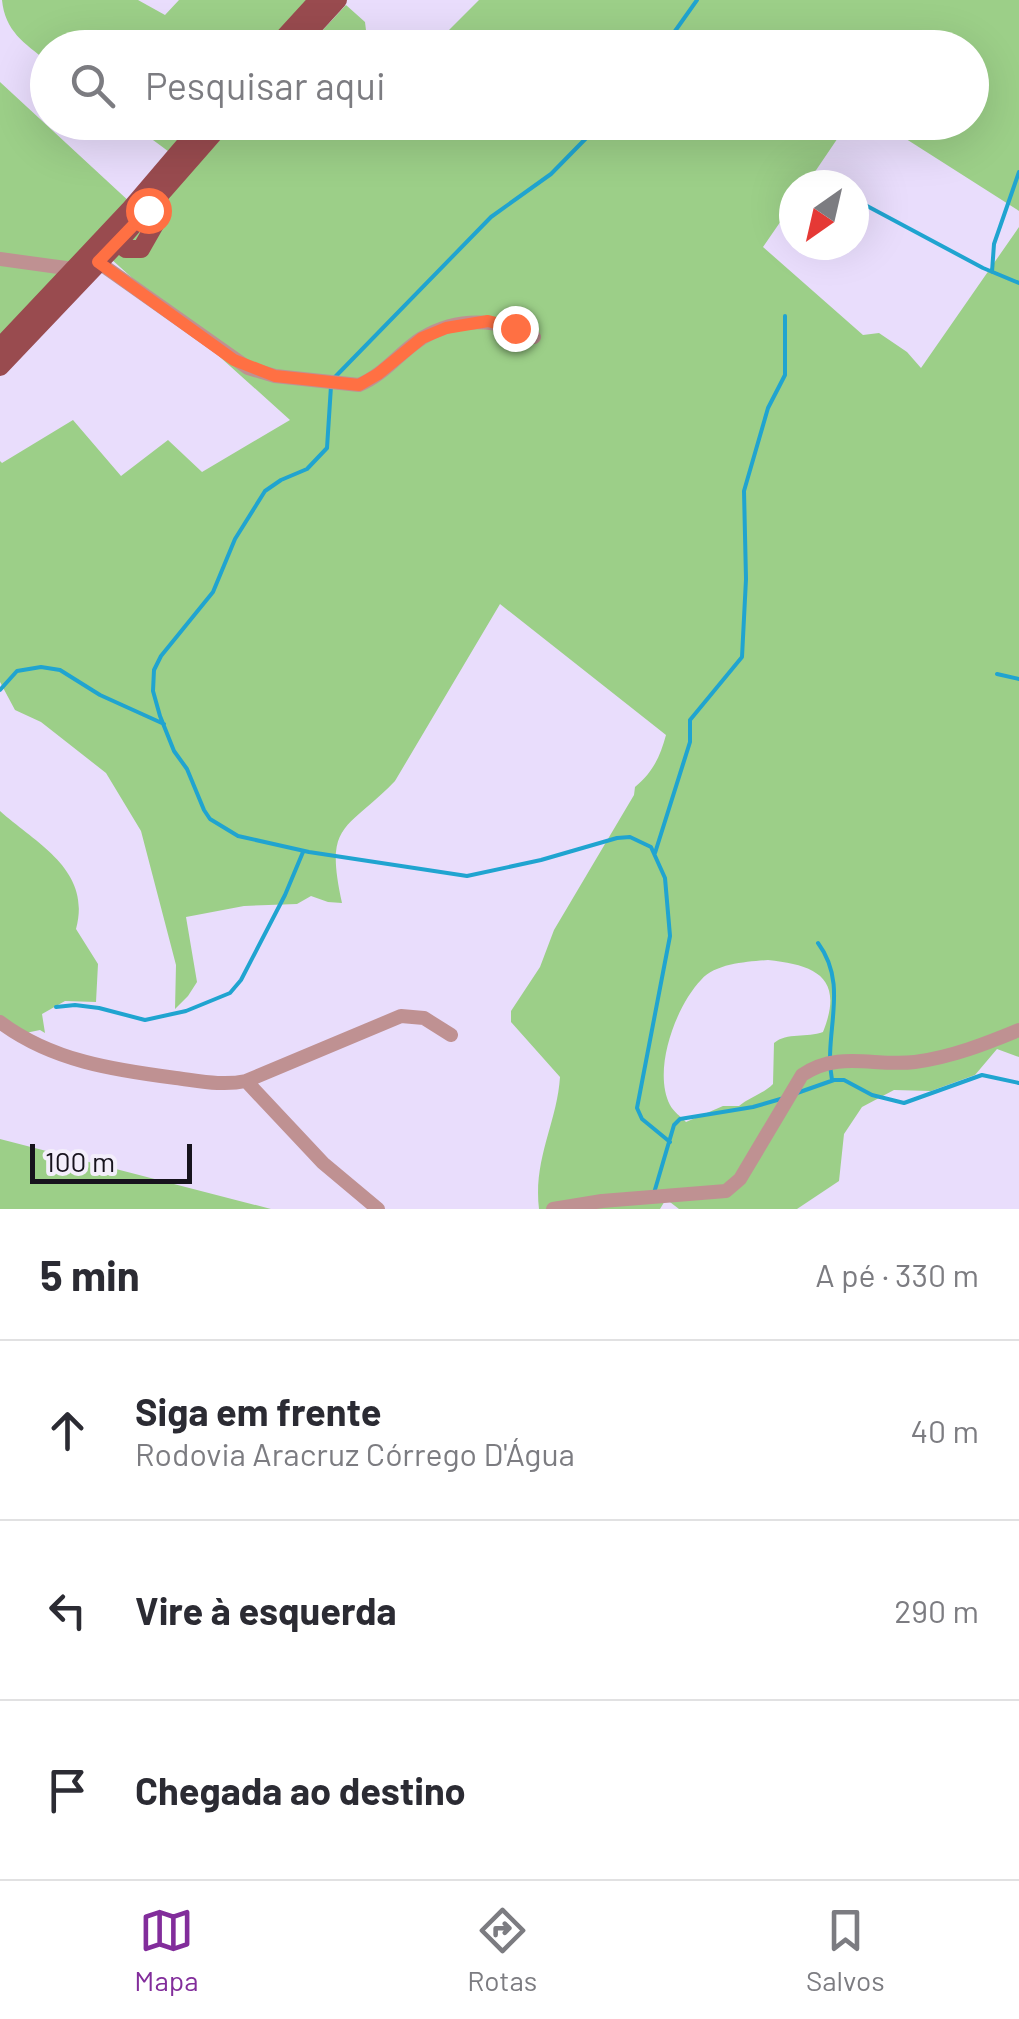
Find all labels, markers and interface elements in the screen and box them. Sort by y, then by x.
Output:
search box [30,30,989,140]
icon: search [65,58,120,113]
text: Pesquisar aqui [145,62,386,108]
north arrow [779,170,869,260]
route start [126,188,172,234]
route end [493,306,539,352]
scale bar [30,1139,192,1184]
text: 100 m [45,1144,115,1178]
text: 5 min [40,1249,140,1299]
text: A pé · 330 m [815,1255,979,1293]
text: Siga em frente [135,1388,381,1434]
icon: ahead [40,1403,95,1458]
text: 40 m [910,1411,979,1449]
text: Rodovia Aracruz Córrego D'Água [135,1434,575,1472]
icon: left [40,1583,95,1638]
text: Vire à esquerda [135,1587,397,1633]
text: 290 m [894,1591,979,1629]
icon: arrive [40,1763,95,1818]
text: Chegada ao destino [135,1767,466,1813]
tab: Mapa [134,1903,198,1997]
tab: Rotas [467,1903,537,1997]
tab: Salvos [806,1903,885,1997]

